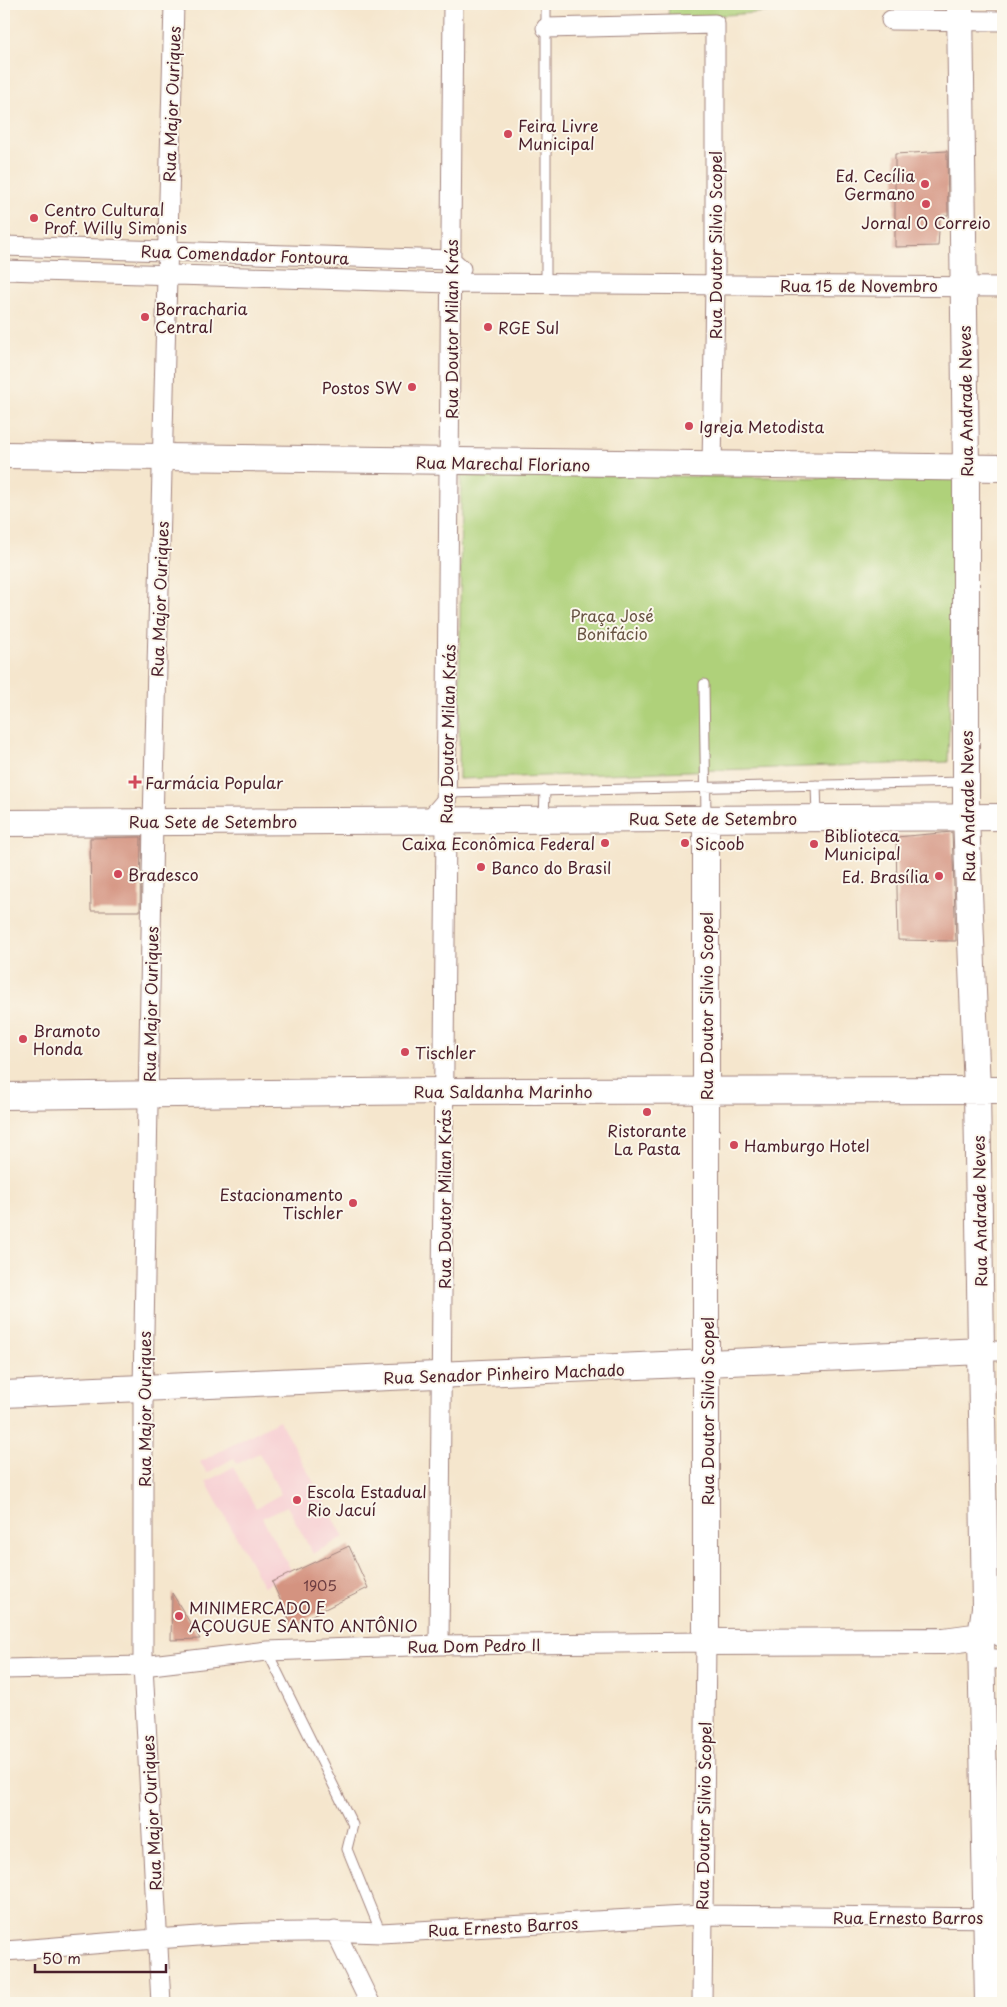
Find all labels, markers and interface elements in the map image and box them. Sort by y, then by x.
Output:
street label: Rua Major Ouriques [156,26,186,182]
place label: Feira Livre Municipal [518,113,599,155]
marker: Feira Livre Municipal [502,128,514,140]
street label: Rua Doutor Silvio Scopel [703,151,727,339]
place label: Ed. Cecília Germano [835,163,915,205]
marker: Ed. Cecília Germano [919,178,931,190]
place label: Centro Cultural Prof. Willy Simonis [44,197,187,239]
marker: Jornal O Correio [920,198,932,210]
place label: Jornal O Correio [861,210,991,234]
marker: Centro Cultural Prof. Willy Simonis [28,212,40,224]
street label: Rua Comendador Fontoura [140,238,350,270]
street label: Rua Doutor Milan Krás [439,239,463,419]
street label: Rua 15 de Novembro [780,273,938,297]
place label: Borracharia Central [155,296,248,338]
marker: Borracharia Central [139,311,151,323]
place label: RGE Sul [498,315,559,339]
marker: RGE Sul [482,321,494,333]
street label: Rua Andrade Neves [952,325,978,477]
place label: Postos SW [322,375,402,399]
marker: Postos SW [406,381,418,393]
place label: Igreja Metodista [699,414,824,438]
marker: Igreja Metodista [683,420,695,432]
street label: Rua Marechal Floriano [415,449,591,477]
street label: Rua Major Ouriques [144,521,174,677]
park label: Praça José Bonifácio [570,603,654,645]
street label: Rua Doutor Milan Krás [433,644,461,824]
street label: Rua Andrade Neves [954,730,980,882]
place label: Farmácia Popular [145,770,284,794]
marker: Farmácia Popular [129,776,141,788]
street label: Rua Sete de Setembro [629,806,797,830]
street label: Rua Sete de Setembro [129,809,297,833]
place label: Biblioteca Municipal [824,823,901,865]
place label: Caixa Econômica Federal [402,831,595,855]
place label: Sicoob [695,831,744,855]
marker: Caixa Econômica Federal [599,837,611,849]
marker: Sicoob [679,837,691,849]
marker: Biblioteca Municipal [808,838,820,850]
place label: Banco do Brasil [491,855,611,879]
marker: Banco do Brasil [475,861,487,873]
place label: Bradesco [128,862,199,886]
place label: Ed. Brasília [842,864,930,888]
marker: Bradesco [112,868,124,880]
marker: Ed. Brasília [933,870,945,882]
street label: Rua Doutor Silvio Scopel [694,912,718,1100]
street label: Rua Major Ouriques [137,926,163,1082]
place label: Bramoto Honda [33,1018,100,1060]
marker: Bramoto Honda [17,1033,29,1045]
place label: Tischler [415,1040,476,1064]
marker: Tischler [399,1046,411,1058]
street label: Rua Saldanha Marinho [413,1079,593,1103]
marker: Ristorante La Pasta [641,1106,653,1118]
street label: Rua Doutor Milan Krás [432,1109,456,1289]
place label: Ristorante La Pasta [607,1118,687,1160]
place label: Hamburgo Hotel [744,1133,870,1157]
street label: Rua Andrade Neves [966,1135,992,1287]
marker: Hamburgo Hotel [728,1139,740,1151]
place label: Estacionamento Tischler [220,1182,344,1224]
marker: Estacionamento Tischler [347,1197,359,1209]
street label: Rua Doutor Silvio Scopel [695,1317,719,1505]
street label: Rua Major Ouriques [132,1331,156,1487]
street label: Rua Senador Pinheiro Machado [383,1357,625,1389]
place label: Escola Estadual Rio Jacuí [307,1479,427,1521]
marker: Escola Estadual Rio Jacuí [291,1494,303,1506]
house number: 1905 [303,1575,337,1596]
place label: MINIMERCADO E AÇOUGUE SANTO ANTÔNIO [189,1595,418,1637]
marker: MINIMERCADO E AÇOUGUE SANTO ANTÔNIO [173,1610,185,1622]
street label: Rua Dom Pedro II [407,1632,541,1658]
street label: Rua Doutor Silvio Scopel [689,1722,717,1910]
street label: Rua Major Ouriques [135,1734,167,1892]
street label: Rua Ernesto Barros [833,1905,983,1929]
street label: Rua Ernesto Barros [427,1910,579,1942]
scale bar [35,1942,166,1974]
text: 50 m [42,1946,81,1969]

